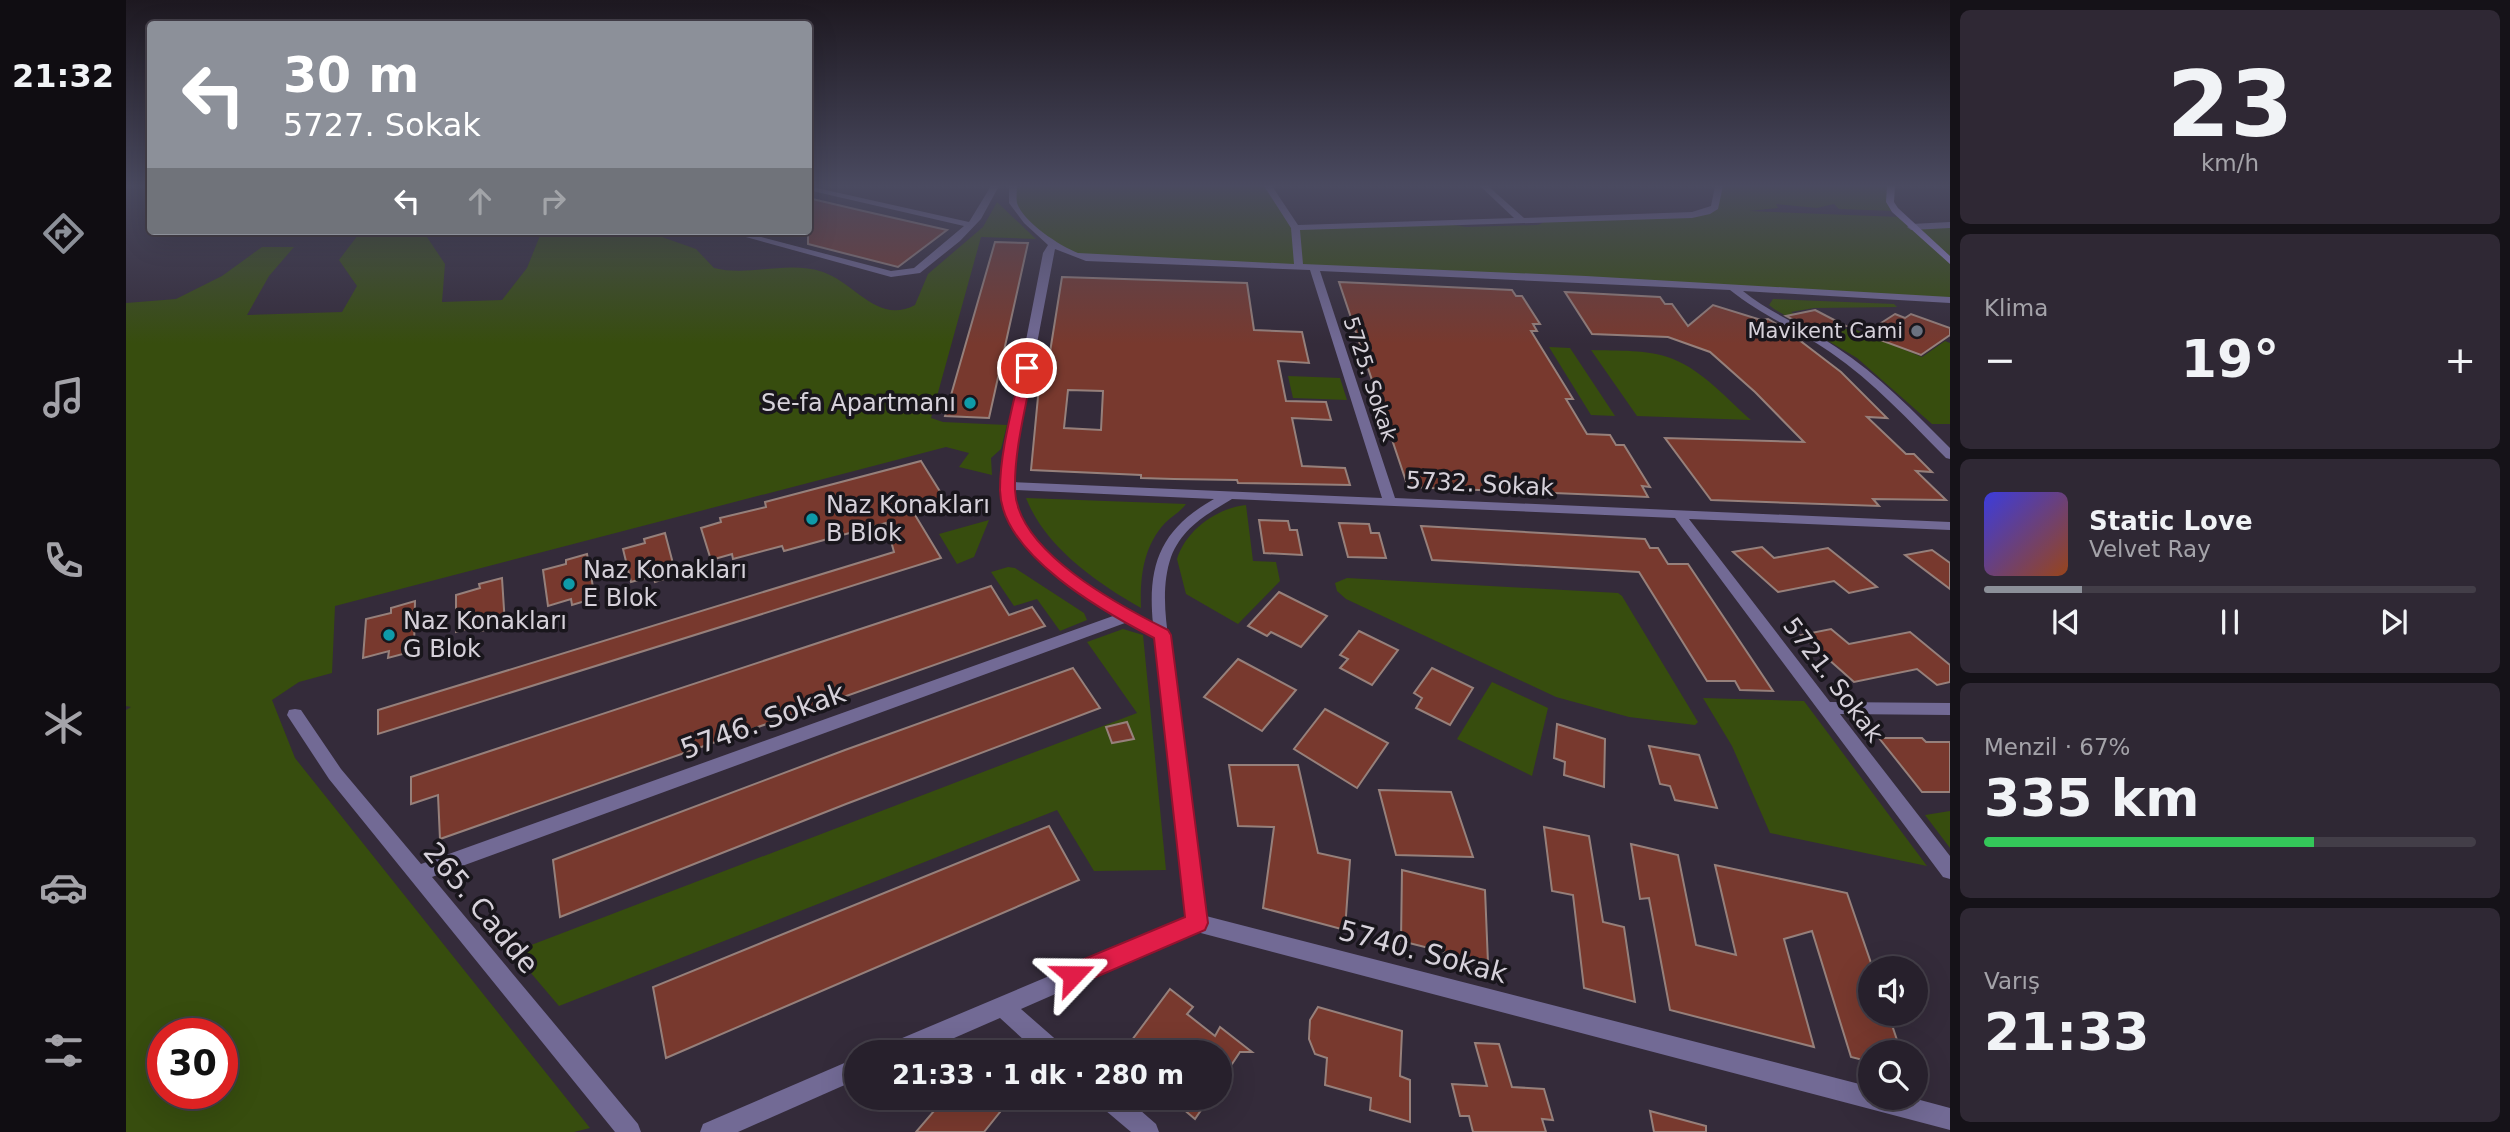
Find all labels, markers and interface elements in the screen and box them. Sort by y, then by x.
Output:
text: 30 m [283,47,419,104]
icon: left [168,49,259,140]
text: 23 [2167,52,2293,157]
text: 21:32 [12,57,114,95]
text: 5727. Sokak [283,106,481,144]
text: km/h [2201,150,2259,176]
icon: left [388,182,426,220]
icon: ahead [461,182,499,220]
icon: right [534,182,572,220]
icon: directions [39,209,88,258]
text: Klima [1984,295,2048,321]
street label: 5725. Sokak [1339,314,1402,445]
place label: Mavikent Cami [1747,319,1903,343]
marker: Mavikent Cami [1909,323,1925,339]
text: 19° [2181,329,2279,389]
pin [997,338,1057,398]
text: − [1984,338,2016,382]
text: + [2444,338,2476,382]
icon: arrive [1008,349,1046,387]
icon: music [39,373,88,422]
place label: Se-fa Apartmanı [761,389,956,417]
marker: Se-fa Apartmanı [962,395,978,411]
street label: 5732. Sokak [1405,466,1555,502]
place label: Naz Konakları B Blok [826,491,990,547]
text: Static Love [2089,506,2253,536]
marker: Naz Konakları B Blok [804,511,820,527]
icon: phone [39,536,88,585]
text: Velvet Ray [2089,536,2211,562]
place label: Naz Konakları E Blok [583,556,747,612]
marker: Naz Konakları E Blok [561,576,577,592]
icon: previous [2047,603,2085,641]
icon: pause [2211,603,2249,641]
icon: next [2375,603,2413,641]
place label: Naz Konakları G Blok [403,607,567,663]
street label: 5721. Sokak [1777,612,1889,748]
marker: Naz Konakları G Blok [381,627,397,643]
street label: 5746. Sokak [676,676,851,766]
icon: climate [39,699,88,748]
text: Menzil · 67% [1984,734,2130,760]
text: 335 km [1984,768,2199,828]
street label: 265. Cadde [417,836,545,980]
icon: car [39,863,88,912]
street label: 5740. Sokak [1335,914,1512,991]
position arrow [1036,938,1110,1012]
map controls [1858,956,1928,1110]
button: sound [1858,956,1928,1026]
text: Varış [1984,968,2040,994]
text: 21:33 [1984,1002,2150,1062]
speed limit sign: 30 [147,1018,238,1109]
icon: filters [39,1026,88,1075]
button: search [1858,1040,1928,1110]
text: 21:33 · 1 dk · 280 m [892,1060,1184,1090]

